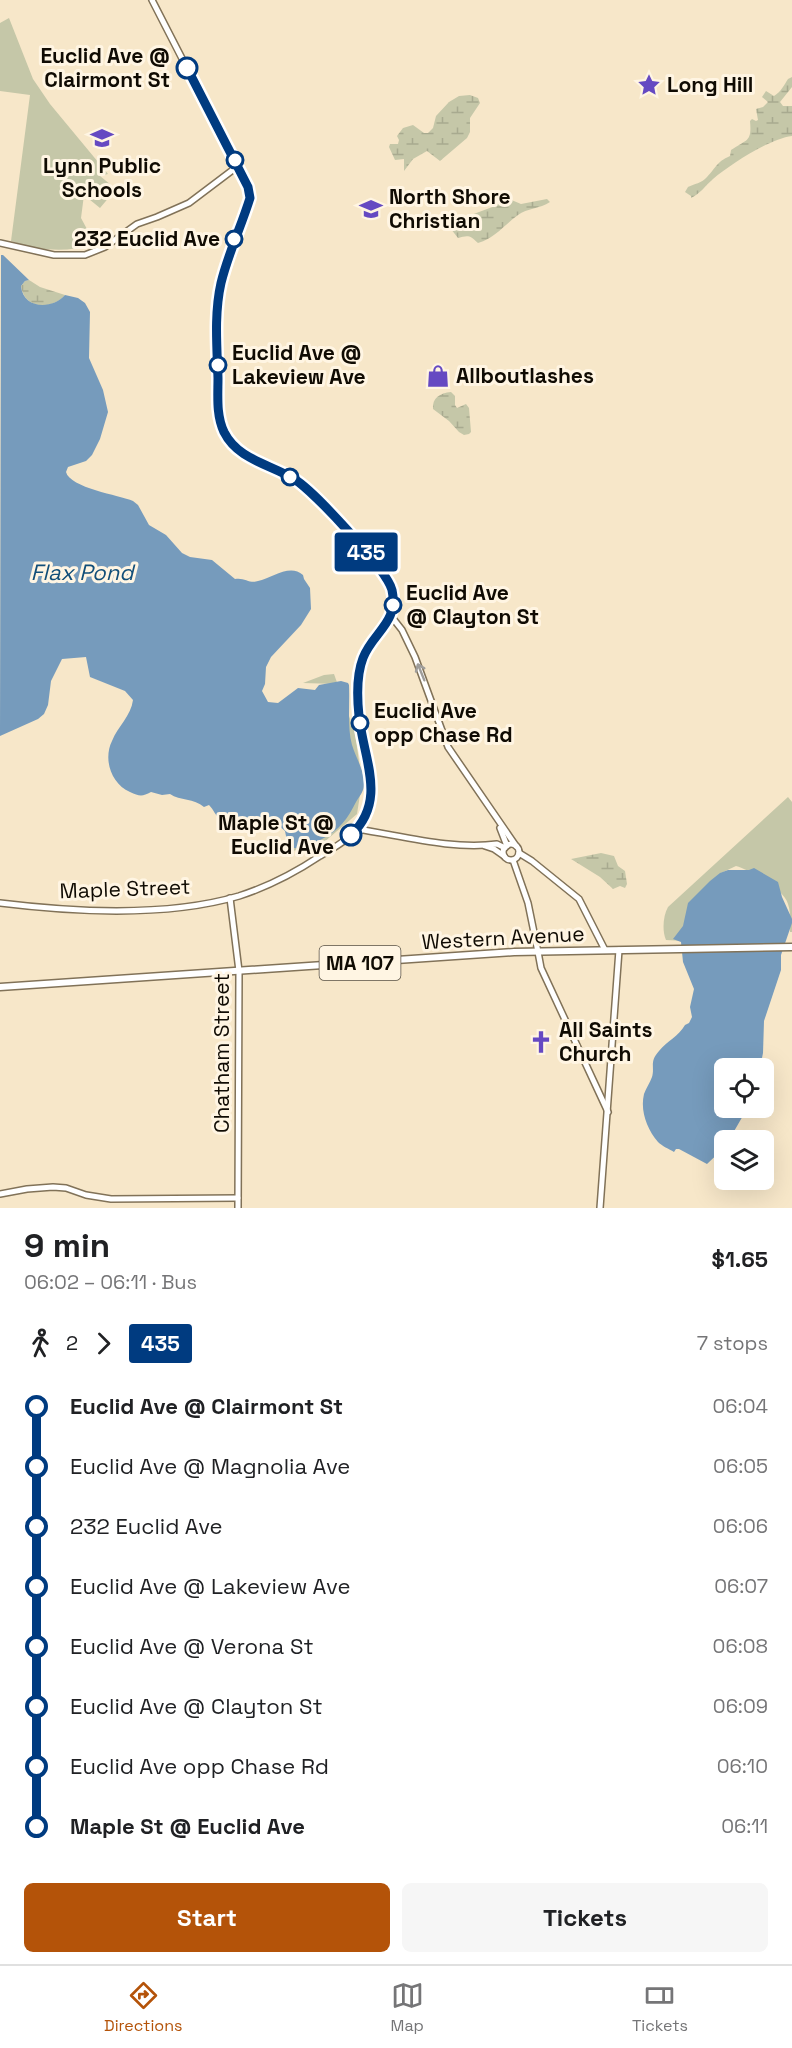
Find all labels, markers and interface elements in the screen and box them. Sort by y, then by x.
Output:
place label: Euclid Ave @ Clairmont St [40,42,170,93]
marker: Euclid Ave @ Clairmont St [176,57,198,79]
place label: Long Hill [667,71,753,98]
place icon: Long Hill [636,72,662,98]
school or university icon: Lynn Public Schools [89,125,115,151]
unlabelled marker [226,151,244,169]
place label: Lynn Public Schools [43,152,161,203]
place label: North Shore Christian [389,183,511,234]
school or university icon: North Shore Christian [358,196,384,222]
place label: 232 Euclid Ave [74,225,220,252]
marker: 232 Euclid Ave [225,230,243,248]
place label: Euclid Ave @ Lakeview Ave [232,339,366,390]
marker: Euclid Ave @ Lakeview Ave [209,356,227,374]
place label: Allboutlashes [456,362,594,389]
shop icon: Allboutlashes [425,363,451,389]
unlabelled marker [281,468,299,486]
line badge: 435 [332,532,400,572]
text: 435 [347,539,385,566]
water label: Flax Pond [31,558,136,586]
place label: Euclid Ave @ Clayton St [406,579,539,630]
marker: Euclid Ave @ Clayton St [384,596,402,614]
one-way arrow [415,663,426,682]
place label: Euclid Ave opp Chase Rd [374,697,513,748]
marker: Euclid Ave opp Chase Rd [351,714,369,732]
place label: Maple St @ Euclid Ave [218,809,334,860]
marker: Maple St @ Euclid Ave [340,824,362,846]
street label: Maple Street [59,873,191,904]
street label: Western Avenue [421,920,585,955]
road number: MA 107 [320,946,400,980]
street label: Chatham Street [208,973,235,1133]
place label: All Saints Church [559,1016,653,1067]
church icon: All Saints Church [528,1029,554,1055]
map controls [714,1058,774,1190]
button: locate [714,1058,774,1118]
button: layers [714,1130,774,1190]
text: 9 min [24,1225,110,1267]
text: $1.65 [712,1245,768,1273]
text: 06:02 – 06:11 · Bus [24,1269,197,1295]
icon: walk [24,1327,57,1360]
icon: forward [87,1327,120,1360]
text: 2 [66,1330,78,1356]
text: 435 [141,1330,180,1357]
text: 7 stops [697,1330,768,1356]
text: Euclid Ave @ Clairmont St [70,1392,343,1420]
text: 06:04 [713,1393,768,1419]
text: Euclid Ave @ Magnolia Ave [70,1452,350,1480]
text: 06:05 [713,1453,768,1479]
text: 232 Euclid Ave [70,1512,223,1540]
text: 06:06 [713,1513,768,1539]
text: Euclid Ave @ Lakeview Ave [70,1572,351,1600]
text: 06:07 [714,1573,768,1599]
text: Euclid Ave @ Verona St [70,1632,314,1660]
text: 06:08 [713,1633,768,1659]
text: Euclid Ave @ Clayton St [70,1692,323,1720]
text: 06:09 [713,1693,768,1719]
text: Euclid Ave opp Chase Rd [70,1752,329,1780]
text: 06:10 [717,1753,768,1779]
text: Maple St @ Euclid Ave [70,1812,305,1840]
text: 06:11 [721,1813,768,1839]
button: Start [24,1883,390,1952]
button: Tickets [402,1883,768,1952]
tab: Directions [104,1979,182,2036]
tab: Map [391,1979,424,2036]
tab: Tickets [632,1979,688,2036]

